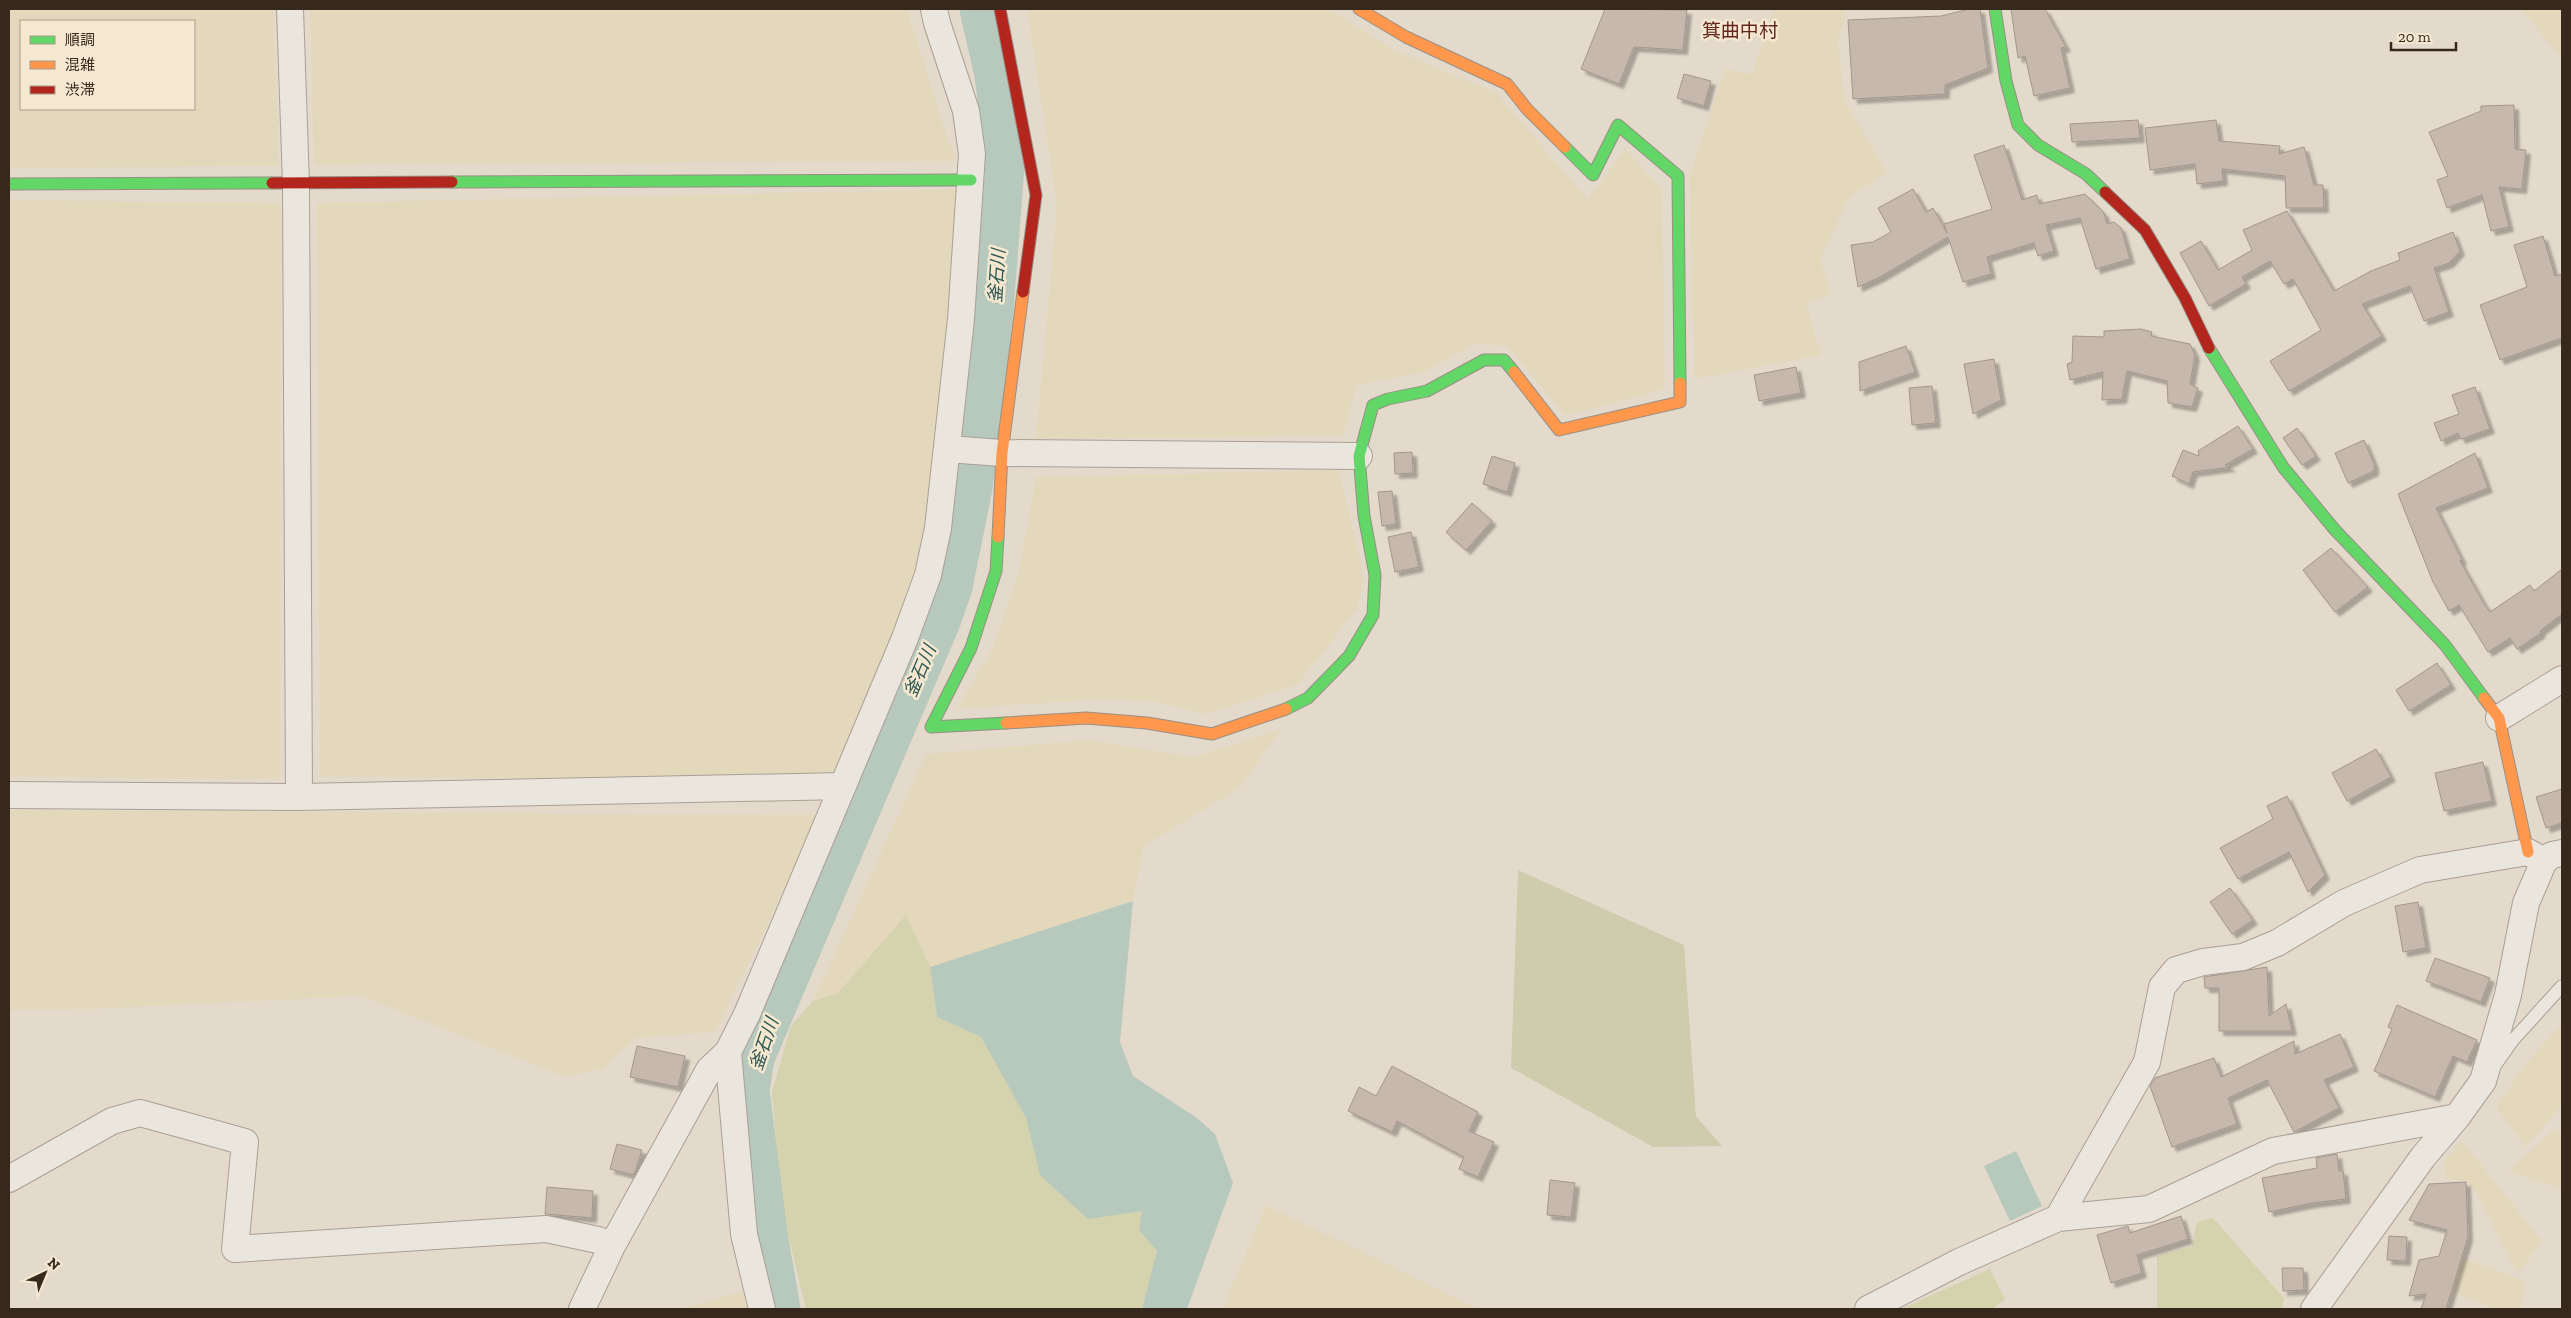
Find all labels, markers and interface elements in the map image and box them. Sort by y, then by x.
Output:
district label: 箕曲中村 [1702,19,1778,42]
legend [20,20,195,110]
scale bar [2391,20,2456,52]
text: 20 m [2398,28,2431,46]
text: 順調 [65,31,95,49]
text: 混雑 [65,56,95,74]
text: 渋滞 [65,81,95,99]
water label: 釜石川 [984,246,1010,304]
water label: 釜石川 [899,640,941,700]
water label: 釜石川 [745,1013,784,1073]
north arrow [20,1248,70,1298]
text: N [44,1254,64,1274]

